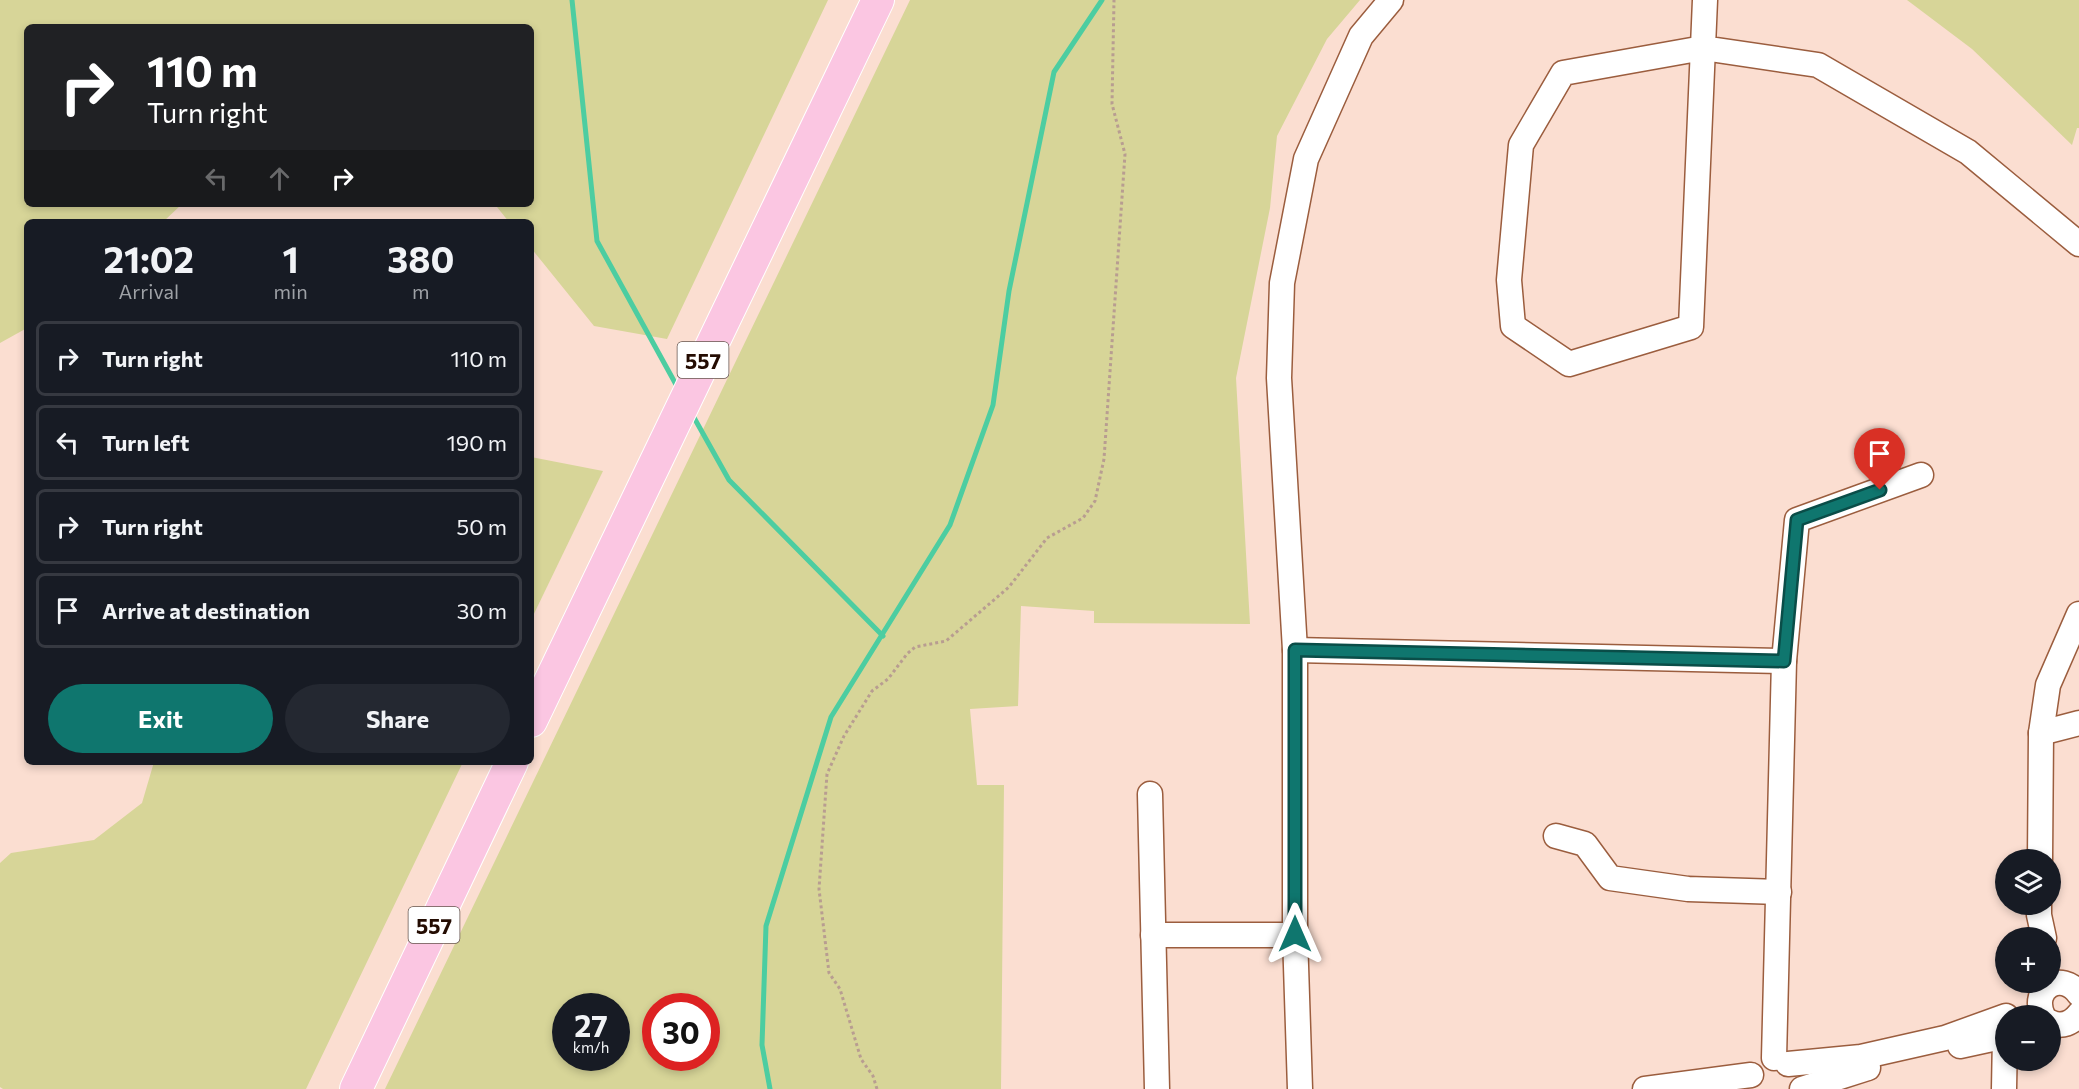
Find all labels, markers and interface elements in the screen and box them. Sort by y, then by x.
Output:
text: 110 m [147,44,258,96]
icon: right [48,48,126,126]
text: Turn right [147,96,267,129]
icon: left [200,162,233,195]
icon: ahead [263,162,296,195]
icon: right [326,162,359,195]
text: 21:02 [104,236,194,280]
text: 1 [282,236,299,280]
text: 380 [387,236,454,280]
text: Arrival [119,279,179,303]
text: min [274,279,308,303]
text: m [412,279,430,303]
icon: right [51,342,84,375]
road number: 557 [678,342,728,378]
text: Turn right [102,345,203,372]
text: 110 m [450,345,507,372]
icon: left [51,426,84,459]
pin [1854,428,1905,490]
text: Turn left [102,429,189,456]
text: 190 m [446,429,507,456]
icon: arrive [1863,437,1896,470]
icon: right [51,510,84,543]
text: Turn right [102,513,203,540]
text: 50 m [457,513,507,540]
icon: arrive [51,594,84,627]
text: Arrive at destination [102,597,310,624]
text: 30 m [457,597,507,624]
button: Exit [48,684,273,753]
button: Share [285,684,510,753]
map controls [1995,849,2061,1071]
button: layers [1995,849,2061,915]
position arrow [1263,902,1327,966]
road number: 557 [408,907,460,943]
button: + [1995,927,2061,993]
speed limit sign: 30 [642,993,720,1071]
button: − [1995,1005,2061,1071]
text: 27 [574,1006,608,1043]
text: km/h [573,1038,609,1056]

